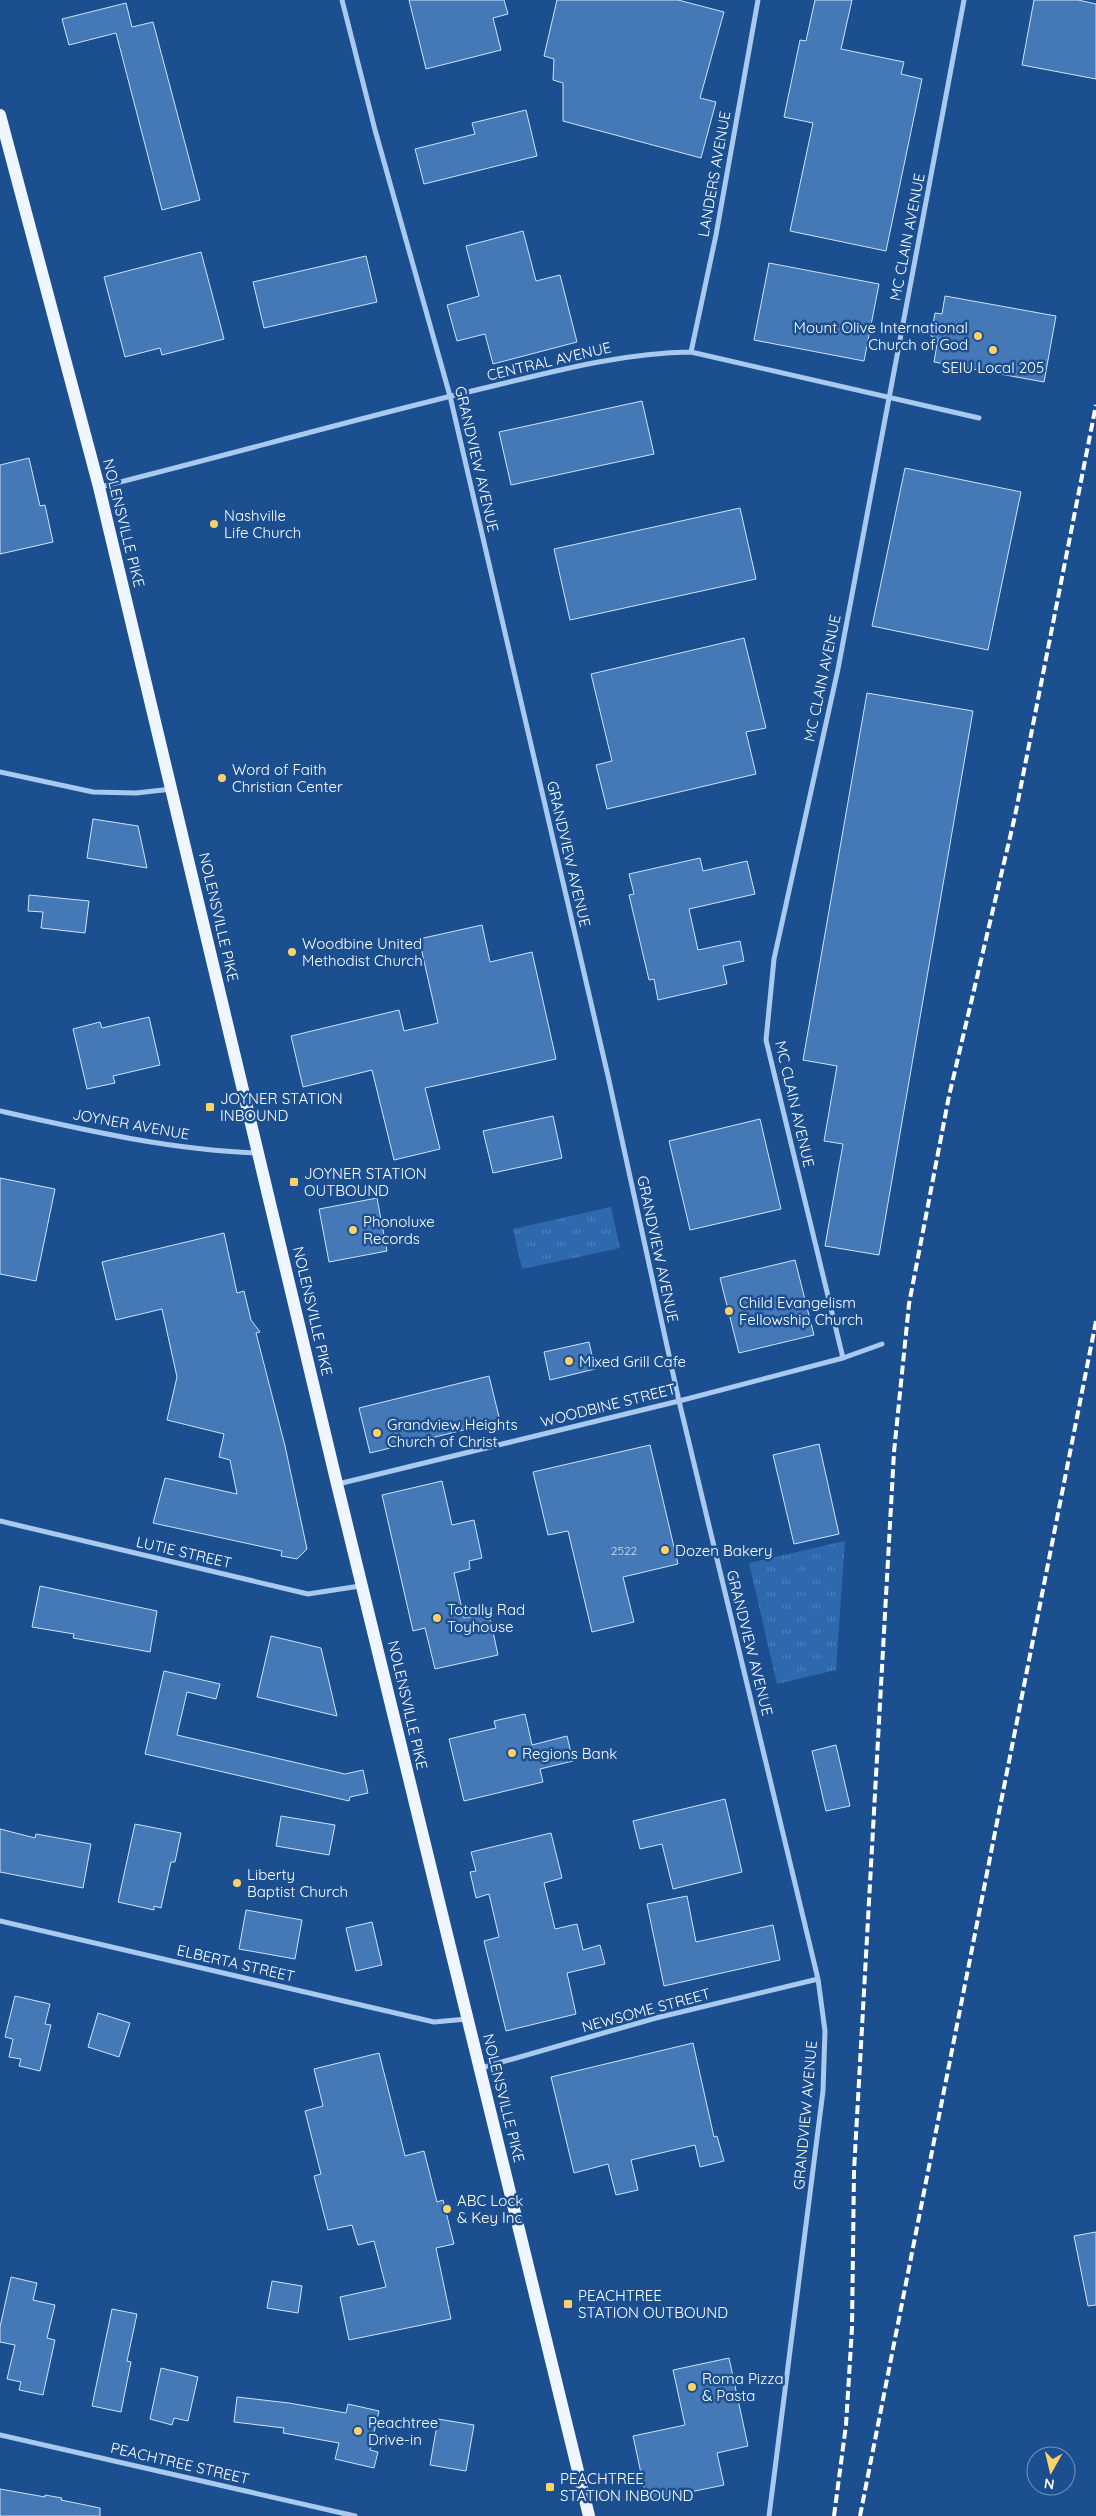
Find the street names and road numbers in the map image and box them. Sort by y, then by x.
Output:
street label: LANDERS AVENUE [694,110,734,238]
street label: MC CLAIN AVENUE [885,172,929,302]
street label: CENTRAL AVENUE [485,337,613,385]
street label: GRANDVIEW AVENUE [451,384,503,534]
street label: NOLENSVILLE PIKE [99,457,149,589]
street label: MC CLAIN AVENUE [799,613,845,743]
street label: GRANDVIEW AVENUE [543,779,595,929]
street label: NOLENSVILLE PIKE [195,851,243,983]
street label: MC CLAIN AVENUE [771,1039,819,1169]
street label: JOYNER AVENUE [71,1104,191,1144]
street label: GRANDVIEW AVENUE [633,1174,683,1324]
street label: NOLENSVILLE PIKE [289,1245,337,1377]
street label: WOODBINE STREET [538,1379,678,1431]
street label: LUTIE STREET [134,1532,234,1572]
street label: GRANDVIEW AVENUE [723,1568,777,1718]
street label: NOLENSVILLE PIKE [384,1639,432,1771]
street label: ELBERTA STREET [175,1940,297,1986]
street label: NEWSOME STREET [580,1984,712,2036]
street label: NOLENSVILLE PIKE [479,2032,529,2164]
street label: GRANDVIEW AVENUE [789,2040,821,2190]
street label: PEACHTREE STREET [109,2438,251,2488]

